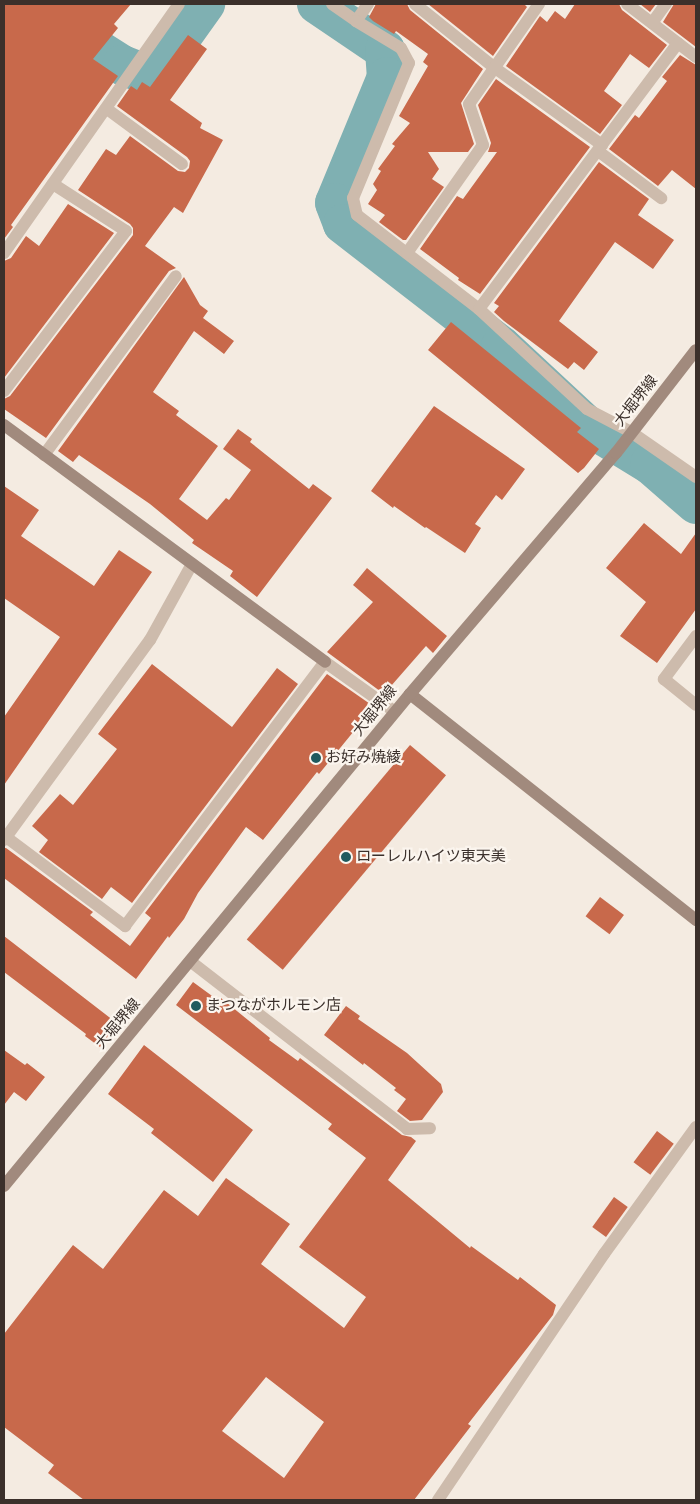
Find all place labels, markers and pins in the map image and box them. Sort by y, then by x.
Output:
place label: お好み焼綾 [326,749,401,767]
marker: お好み焼綾 [310,752,322,764]
place label: ローレルハイツ東天美 [356,848,506,866]
marker: ローレルハイツ東天美 [340,851,352,863]
place label: まつながホルモン店 [206,997,341,1015]
marker: まつながホルモン店 [190,1000,202,1012]

